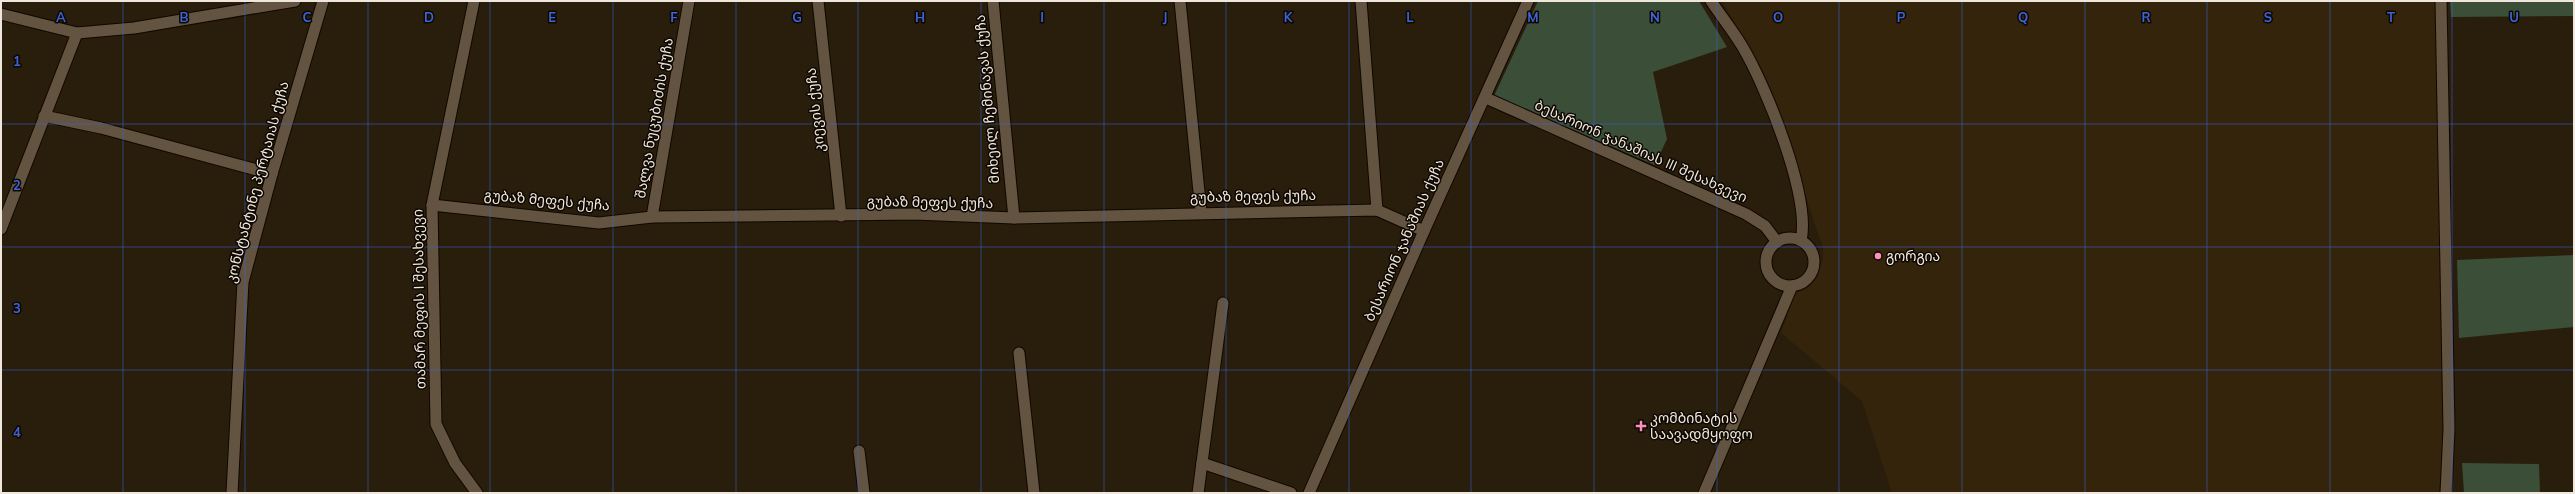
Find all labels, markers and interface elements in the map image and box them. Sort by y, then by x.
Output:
text: A [56,9,66,25]
text: B [180,9,189,25]
text: C [303,9,312,25]
text: D [424,9,434,25]
text: E [548,9,556,25]
text: F [670,9,678,25]
text: G [792,9,802,25]
text: H [915,9,925,25]
text: I [1040,9,1044,25]
text: J [1163,9,1167,25]
text: K [1284,9,1294,25]
text: L [1406,9,1414,25]
text: M [1527,9,1539,25]
text: N [1650,9,1660,25]
text: O [1773,9,1783,25]
text: P [1897,9,1906,25]
text: Q [2018,9,2028,25]
text: R [2141,9,2151,25]
text: S [2264,9,2272,25]
text: T [2387,9,2395,25]
text: U [2509,9,2519,25]
street label: მიხეილ ჩემინავას ქუჩა [971,14,1003,184]
street label: შალვა ნუცუბიძის ქუჩა [631,36,677,200]
text: 1 [13,53,21,69]
street label: კიევის ქუჩა [802,67,828,153]
street label: კონსტანტინე პერტაიას ქუჩა [221,79,293,285]
street label: ბესარიონ ჯანაშიას III შესახვევი [1532,96,1750,206]
street label: ბესარიონ ჯანაშიას ქუჩა [1360,156,1448,324]
text: 2 [13,177,21,193]
street label: გუბაზ მეფეს ქუჩა [483,186,611,214]
street label: გუბაზ მეფეს ქუჩა [1190,186,1316,206]
street label: გუბაზ მეფეს ქუჩა [867,192,993,212]
street label: თამარ მეფის I შესახვევი [408,209,430,389]
place label: გორგია [1886,247,1940,265]
marker: გორგია [1873,251,1883,261]
text: 3 [13,300,21,316]
place label: კომბინატის საავადმყოფო [1650,409,1753,443]
marker: კომბინატის საავადმყოფო [1635,420,1647,432]
text: 4 [13,424,21,440]

